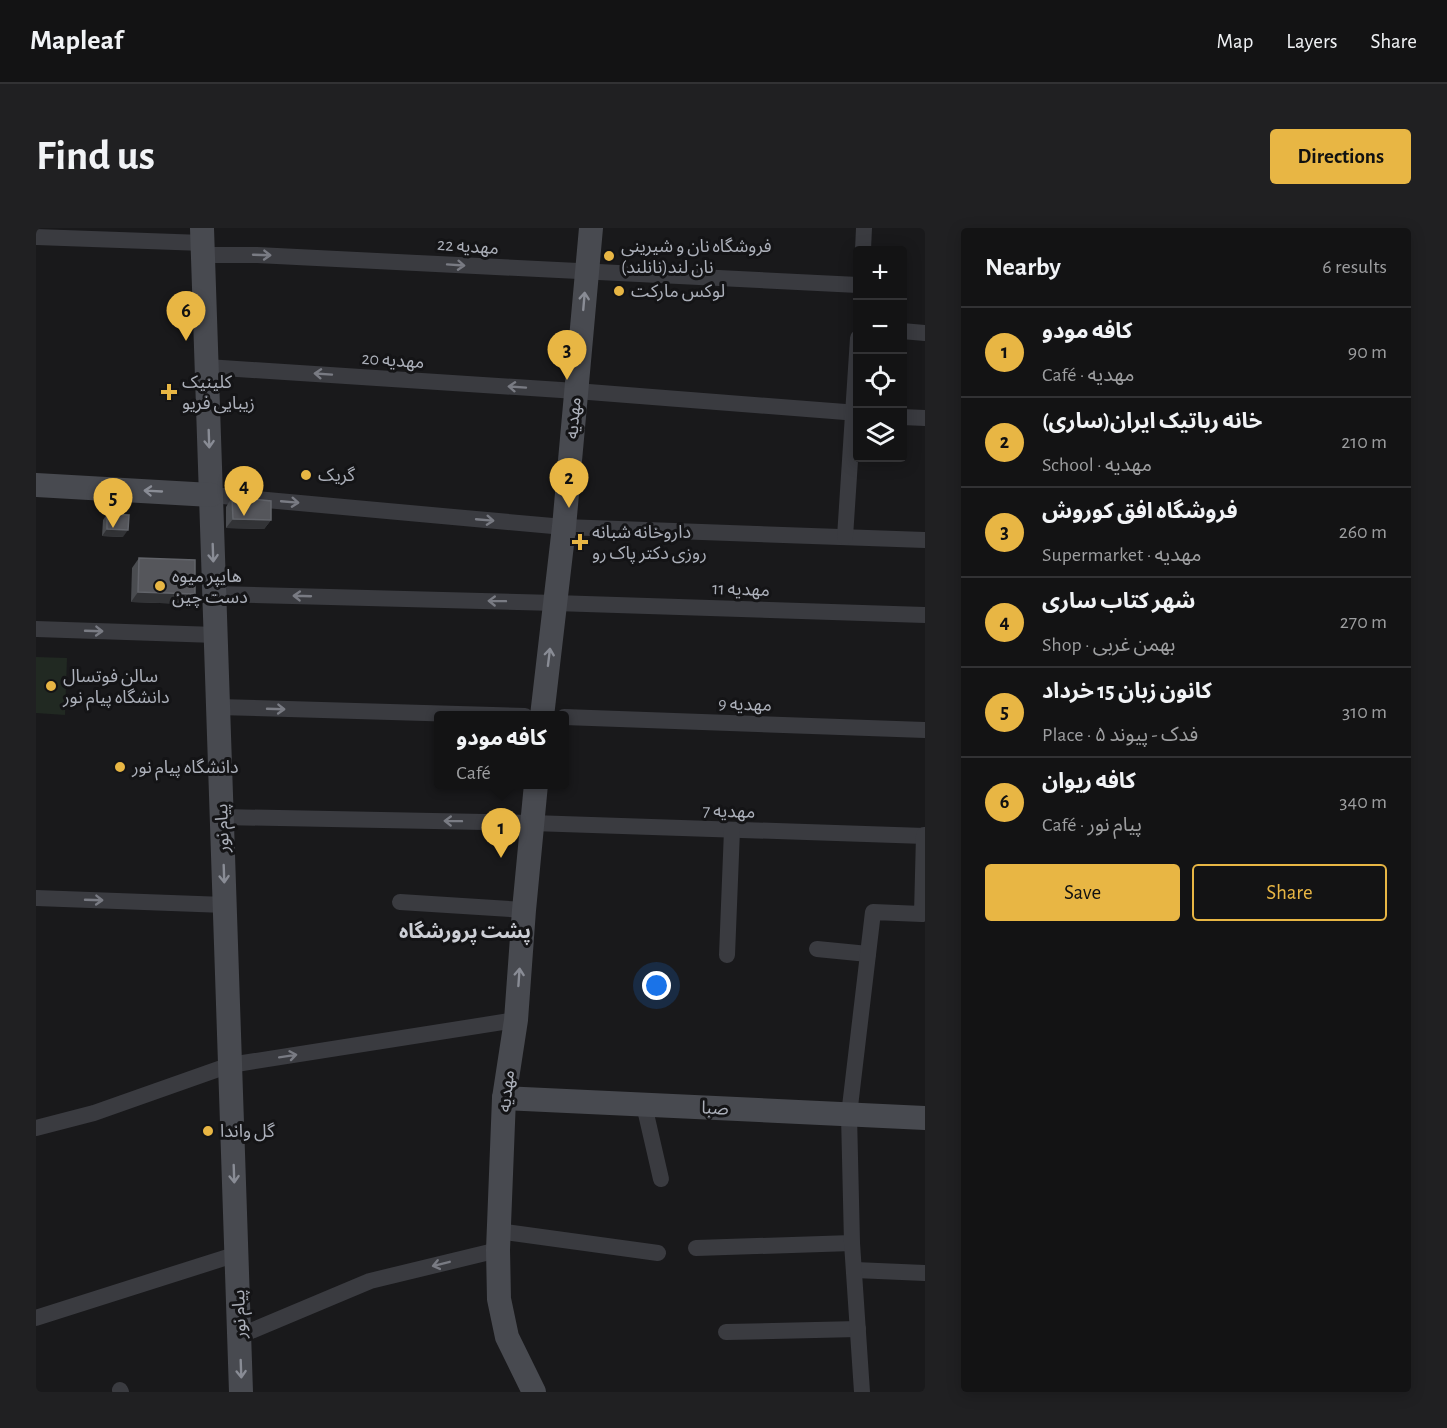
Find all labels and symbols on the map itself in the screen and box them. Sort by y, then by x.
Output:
street label: مهدیه 22 [437,236,499,258]
place label: فروشگاه نان و شیرینی نان لند(نانلند) [621,237,772,278]
marker: فروشگاه نان و شیرینی نان لند(نانلند) [602,249,616,263]
one-way arrow [251,250,271,261]
one-way arrow [446,260,466,271]
place label: لوکس مارکت [631,283,725,302]
marker: لوکس مارکت [612,284,626,298]
pin: 6 [166,291,206,341]
one-way arrow [579,292,590,312]
pin: 3 [548,330,586,380]
street label: مهدیه 20 [361,350,425,372]
one-way arrow [313,369,333,380]
place label: کلینیک زیبایی فریو [182,374,255,414]
one-way arrow [508,382,528,393]
marker: کلینیک زیبایی فریو [160,383,178,401]
street label: مهدیه [563,396,585,440]
one-way arrow [204,429,215,449]
pin: 2 [550,458,588,508]
pin: 4 [224,466,264,516]
place label: گریک [318,466,356,486]
marker: گریک [299,468,313,482]
pin: 5 [94,478,133,528]
one-way arrow [143,486,163,497]
one-way arrow [280,497,300,508]
one-way arrow [474,515,494,526]
place label: داروخانه شبانه روزی دکتر پاک رو [592,524,707,564]
marker: داروخانه شبانه روزی دکتر پاک رو [573,535,587,549]
one-way arrow [207,543,218,563]
place label: هایپر میوه دست چین [172,568,248,608]
marker: هایپر میوه دست چین [153,579,167,593]
street label: مهدیه 11 [712,580,770,600]
one-way arrow [292,590,312,602]
one-way arrow [487,595,507,607]
one-way arrow [84,625,104,636]
one-way arrow [544,648,555,668]
place label: سالن فوتسال دانشگاه پیام نور [62,668,170,711]
marker: سالن فوتسال دانشگاه پیام نور [44,679,58,693]
street label: مهدیه 9 [718,695,772,715]
one-way arrow [266,703,286,714]
place label: دانشگاه پیام نور [131,758,239,781]
marker: دانشگاه پیام نور [113,760,127,774]
street label: مهدیه 7 [702,802,756,822]
street label: پیام نور [213,803,237,854]
pin: 1 [482,808,520,858]
one-way arrow [443,815,463,827]
one-way arrow [218,864,229,884]
one-way arrow [84,895,104,906]
district label: پشت پرورشگاه [399,920,531,945]
one-way arrow [514,968,525,988]
your location [642,971,671,1000]
one-way arrow [278,1051,297,1062]
street label: مهدیه [496,1069,518,1113]
street label: صبا [701,1099,729,1119]
place label: گل واندا [220,1122,275,1142]
marker: گل واندا [201,1124,215,1138]
one-way arrow [228,1163,240,1183]
one-way arrow [432,1258,451,1270]
street label: پیام نور [230,1289,254,1340]
one-way arrow [235,1358,246,1378]

